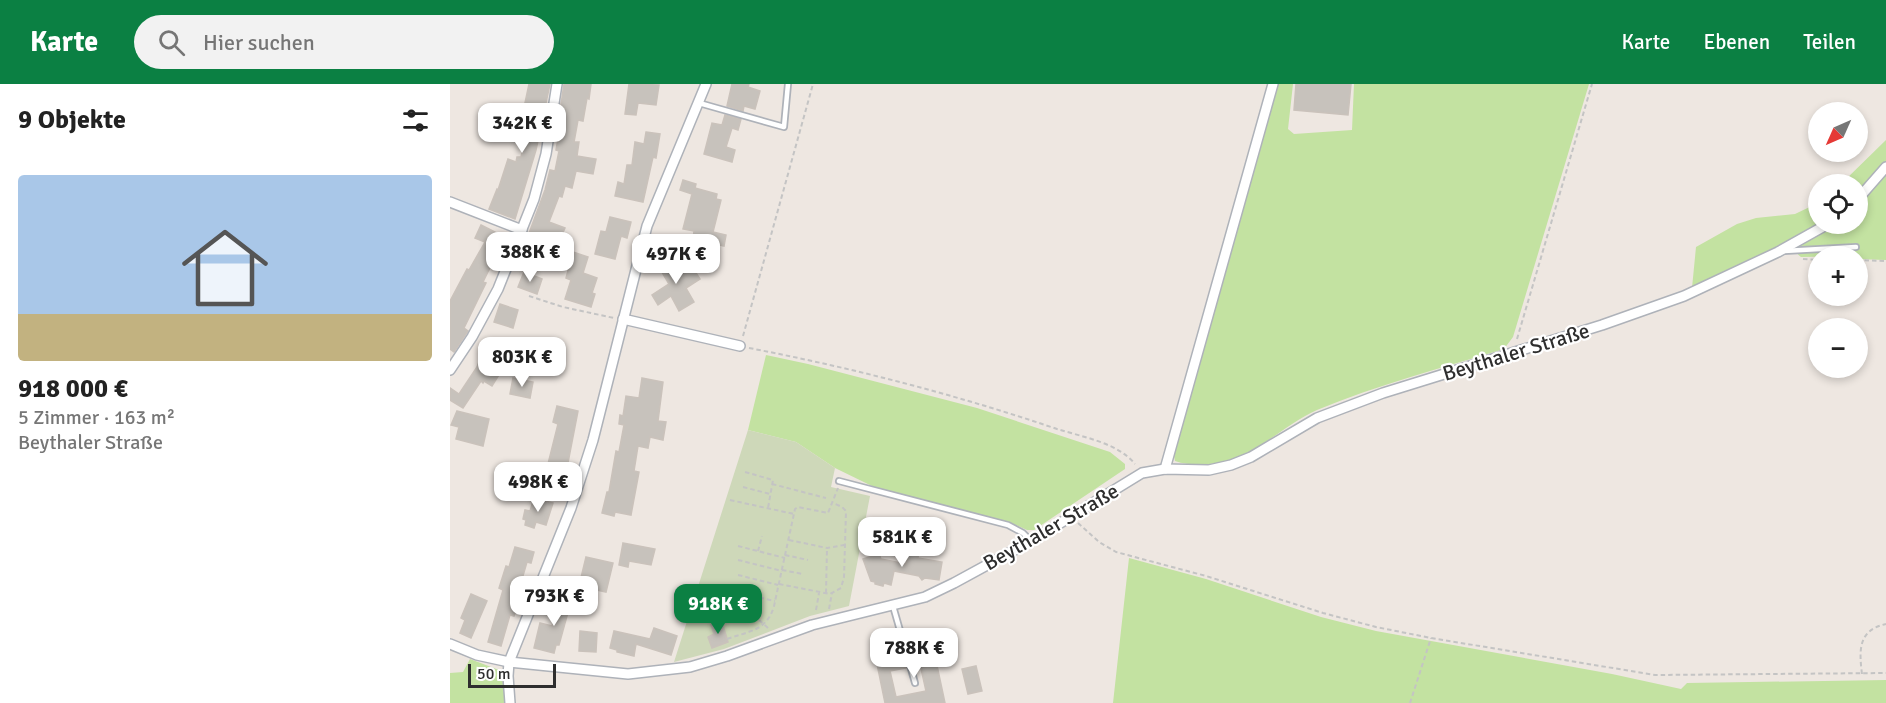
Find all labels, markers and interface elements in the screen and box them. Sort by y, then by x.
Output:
search box [134,15,554,69]
text: Karte [30,25,98,59]
icon: search [155,26,188,59]
text: Hier suchen [203,29,315,56]
text: Karte [1621,29,1670,55]
text: Ebenen [1703,29,1770,55]
text: Teilen [1803,29,1856,55]
north arrow [1808,102,1868,162]
map controls [1808,102,1868,378]
pin: 342K € [473,103,571,154]
text: 9 Objekte [18,104,126,136]
icon: filters [399,104,432,137]
text: 342K € [492,110,552,135]
button: locate [1808,174,1868,234]
icon: home [171,214,279,322]
pin: 388K € [481,232,579,283]
pin: 497K € [627,234,725,285]
text: 388K € [500,239,560,264]
text: 497K € [646,241,706,266]
button: + [1808,246,1868,306]
street label: Beythaler Straße [1439,317,1593,387]
button: − [1808,318,1868,378]
pin: 803K € [473,337,571,388]
text: 803K € [492,344,552,369]
text: 918 000 € [18,373,128,405]
text: 5 Zimmer · 163 m² [18,405,175,430]
text: Beythaler Straße [18,430,163,455]
pin: 498K € [489,462,587,513]
text: 498K € [508,469,568,494]
street label: Beythaler Straße [979,478,1123,576]
pin: 581K € [853,517,951,568]
text: 581K € [872,524,932,549]
pin: 793K € [505,576,603,627]
text: 793K € [524,583,584,608]
pin: 918K € [669,584,767,635]
text: 918K € [688,591,748,616]
pin: 788K € [865,628,963,679]
text: 788K € [884,635,944,660]
scale bar [468,661,556,688]
text: 50 m [477,664,511,684]

